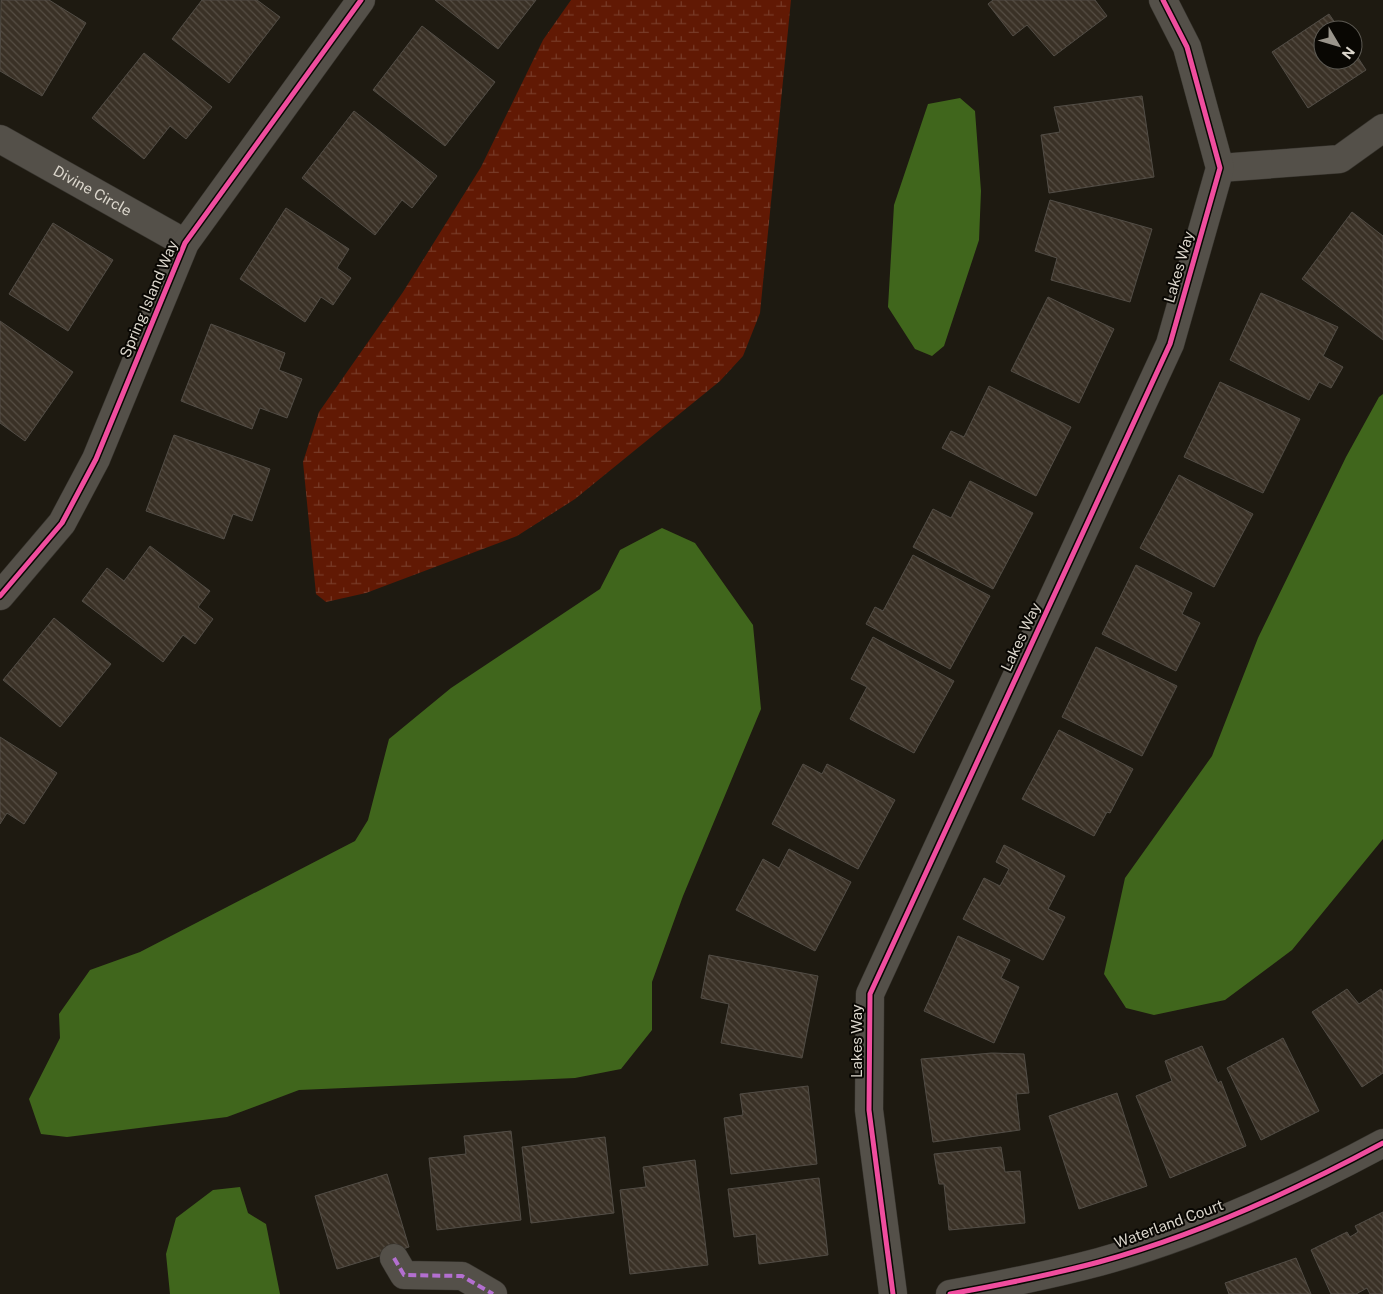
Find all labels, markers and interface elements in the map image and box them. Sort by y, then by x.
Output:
north arrow [1313,20,1363,70]
text: N [1339,44,1358,62]
street label: Divine Circle [51,162,135,219]
street label: Lakes Way [1160,229,1197,305]
street label: Spring Island Way [116,238,181,360]
street label: Lakes Way [997,600,1044,674]
street label: Lakes Way [848,1004,865,1078]
street label: Waterland Court [1112,1196,1226,1251]

